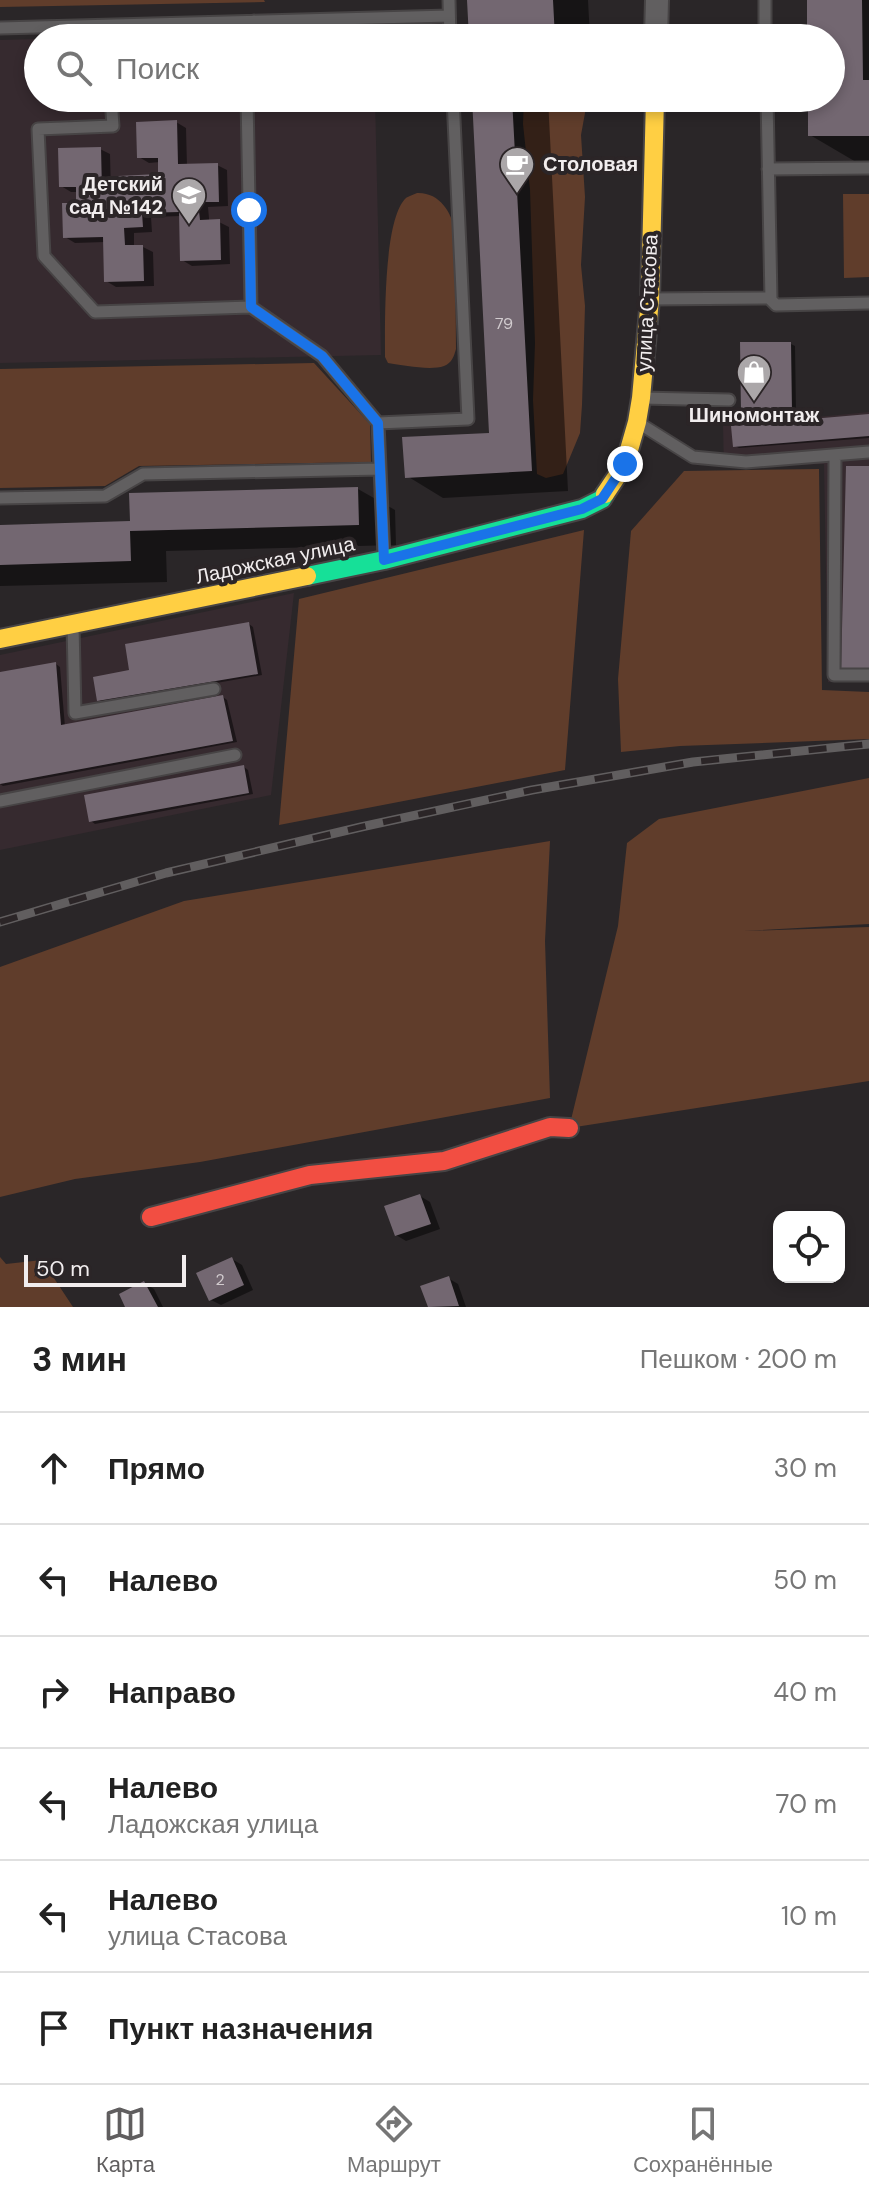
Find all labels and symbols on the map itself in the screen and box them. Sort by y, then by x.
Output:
cafe icon: Столовая [498,145,536,195]
place label: Столовая [543,151,638,177]
place label: Детский сад №142 [69,171,163,220]
school or university icon: Детский сад №142 [170,176,208,226]
route start [231,192,267,228]
street label: улица Стасова [630,233,664,372]
house number: 79 [495,313,513,334]
shop icon: Шиномонтаж [735,353,773,403]
place label: Шиномонтаж [689,402,820,428]
route end [607,446,643,482]
street label: Ладожская улица [193,530,358,590]
scale bar [24,1251,186,1287]
house number: 2 [215,1269,225,1290]

